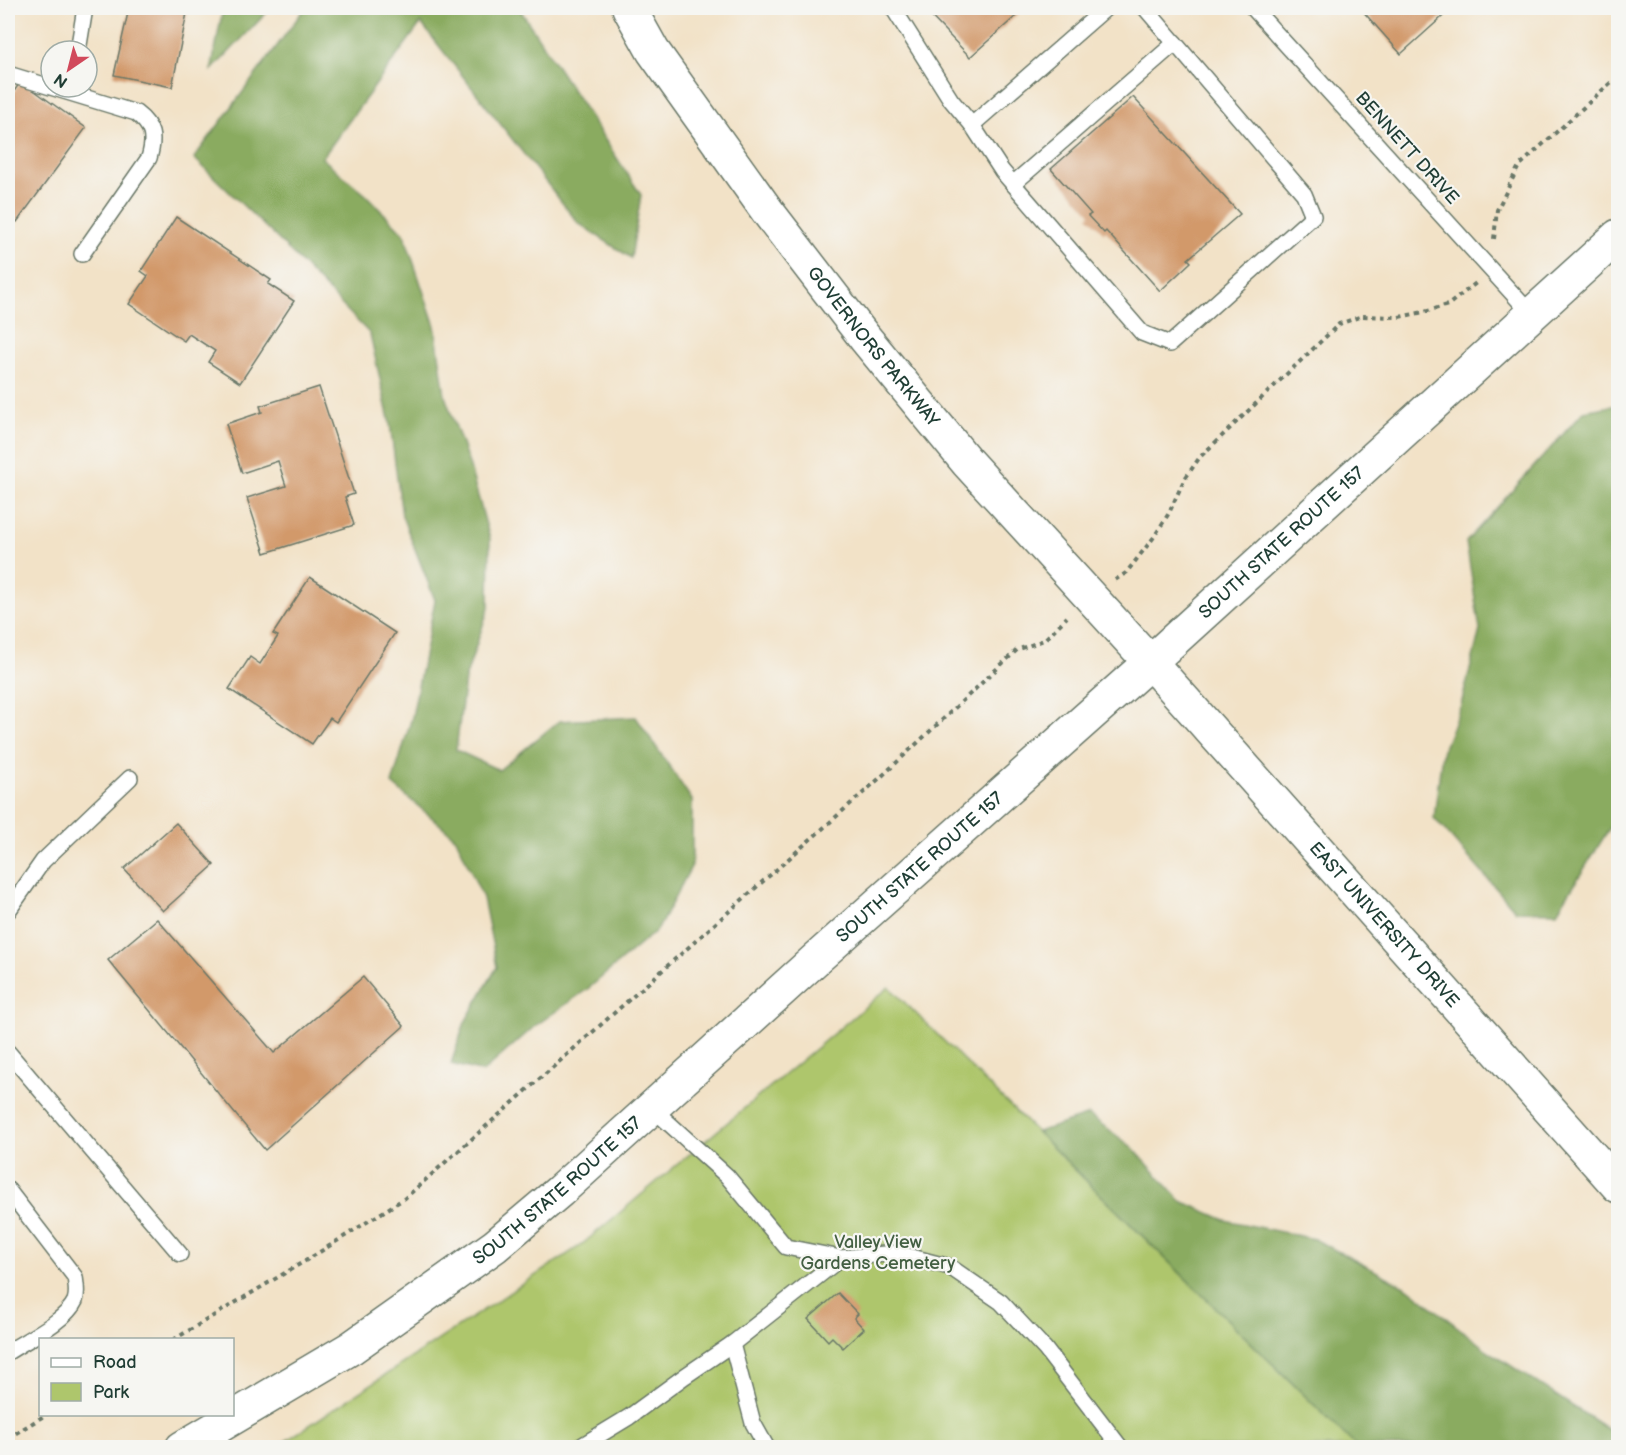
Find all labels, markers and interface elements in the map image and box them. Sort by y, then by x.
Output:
north arrow [39,39,99,99]
text: N [51,69,72,91]
street label: BENNETT DRIVE [1351,87,1463,209]
street label: GOVERNORS PARKWAY [803,262,944,431]
street label: SOUTH STATE ROUTE 157 [1194,462,1368,623]
street label: SOUTH STATE ROUTE 157 [832,787,1007,947]
street label: EAST UNIVERSITY DRIVE [1305,838,1464,1012]
street label: SOUTH STATE ROUTE 157 [469,1112,646,1269]
park label: Valley View Gardens Cemetery [801,1232,956,1274]
legend [39,1338,234,1416]
text: Road [93,1352,137,1373]
text: Park [93,1382,129,1403]

